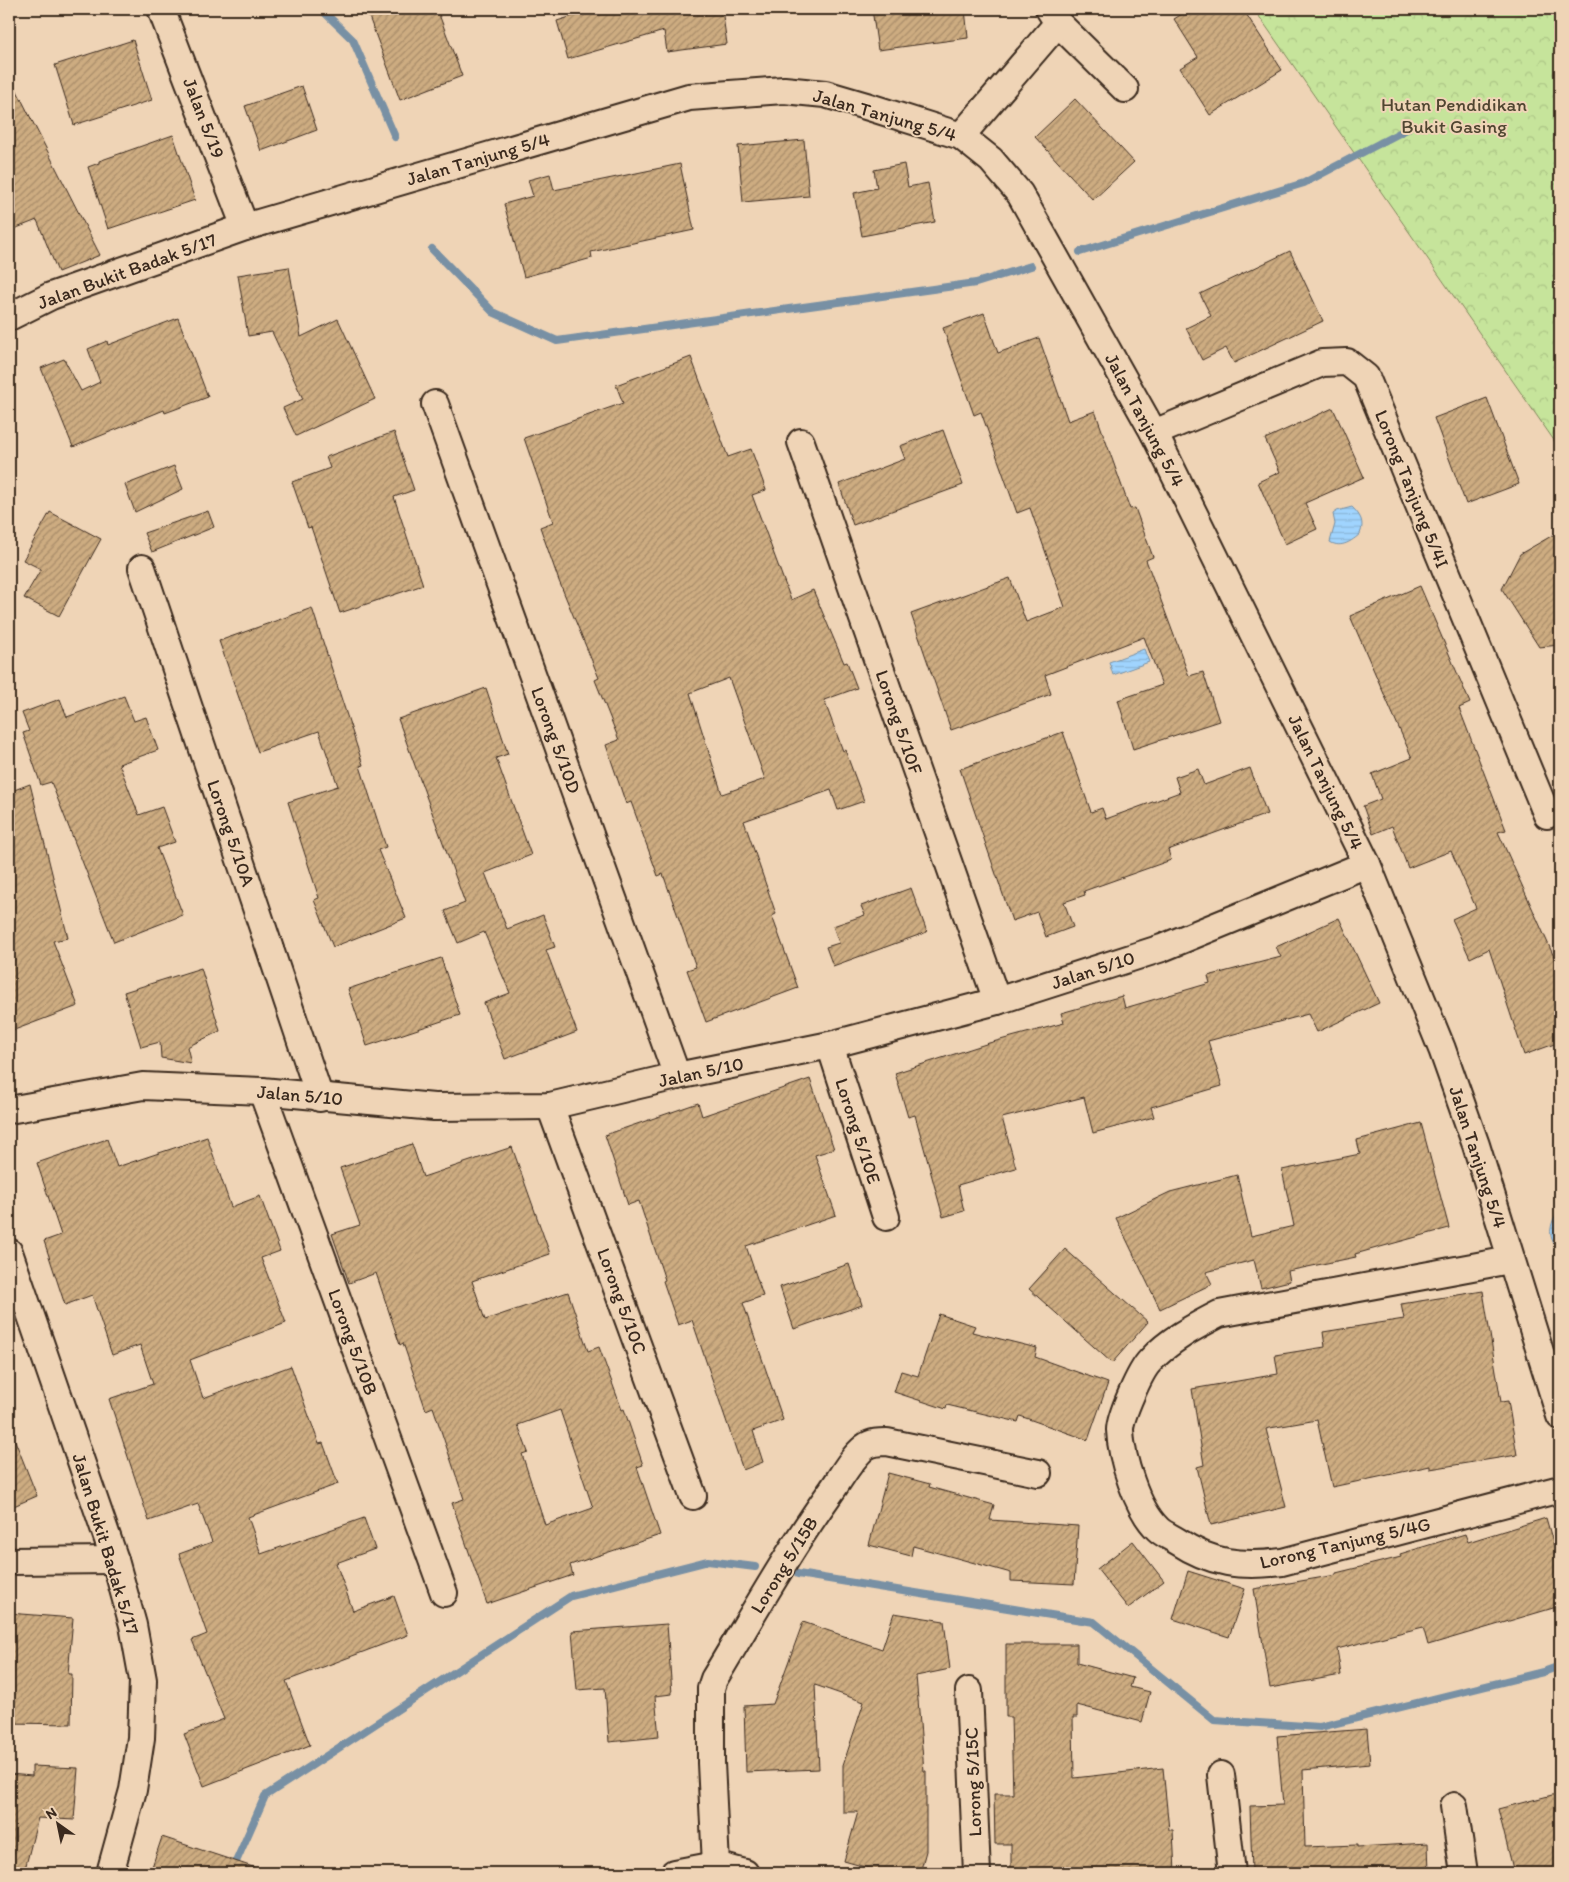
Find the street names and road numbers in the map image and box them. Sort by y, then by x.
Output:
street label: Jalan 5/19 [178,74,230,162]
street label: Jalan Tanjung 5/4 [811,84,959,146]
street label: Jalan Tanjung 5/4 [404,128,552,190]
street label: Jalan Bukit Badak 5/17 [34,228,220,314]
street label: Jalan Tanjung 5/4 [1100,349,1190,491]
street label: Lorong Tanjung 5/4I [1370,407,1454,571]
street label: Lorong 5/10F [870,667,928,777]
street label: Lorong 5/10D [526,684,586,796]
street label: Jalan Tanjung 5/4 [1283,710,1369,854]
street label: Lorong 5/10A [202,777,260,889]
street label: Jalan 5/10 [1048,946,1138,994]
street label: Jalan 5/10 [656,1052,746,1092]
street label: Lorong 5/10E [830,1075,886,1187]
street label: Jalan 5/10 [256,1080,344,1110]
street label: Jalan Tanjung 5/4 [1444,1083,1512,1231]
street label: Lorong 5/10C [592,1245,652,1357]
street label: Lorong 5/10B [323,1286,383,1398]
street label: Jalan Bukit Badak 5/17 [67,1450,145,1638]
street label: Lorong 5/15B [745,1512,823,1618]
street label: Lorong Tanjung 5/4G [1257,1512,1433,1574]
street label: Lorong 5/15C [960,1727,986,1837]

